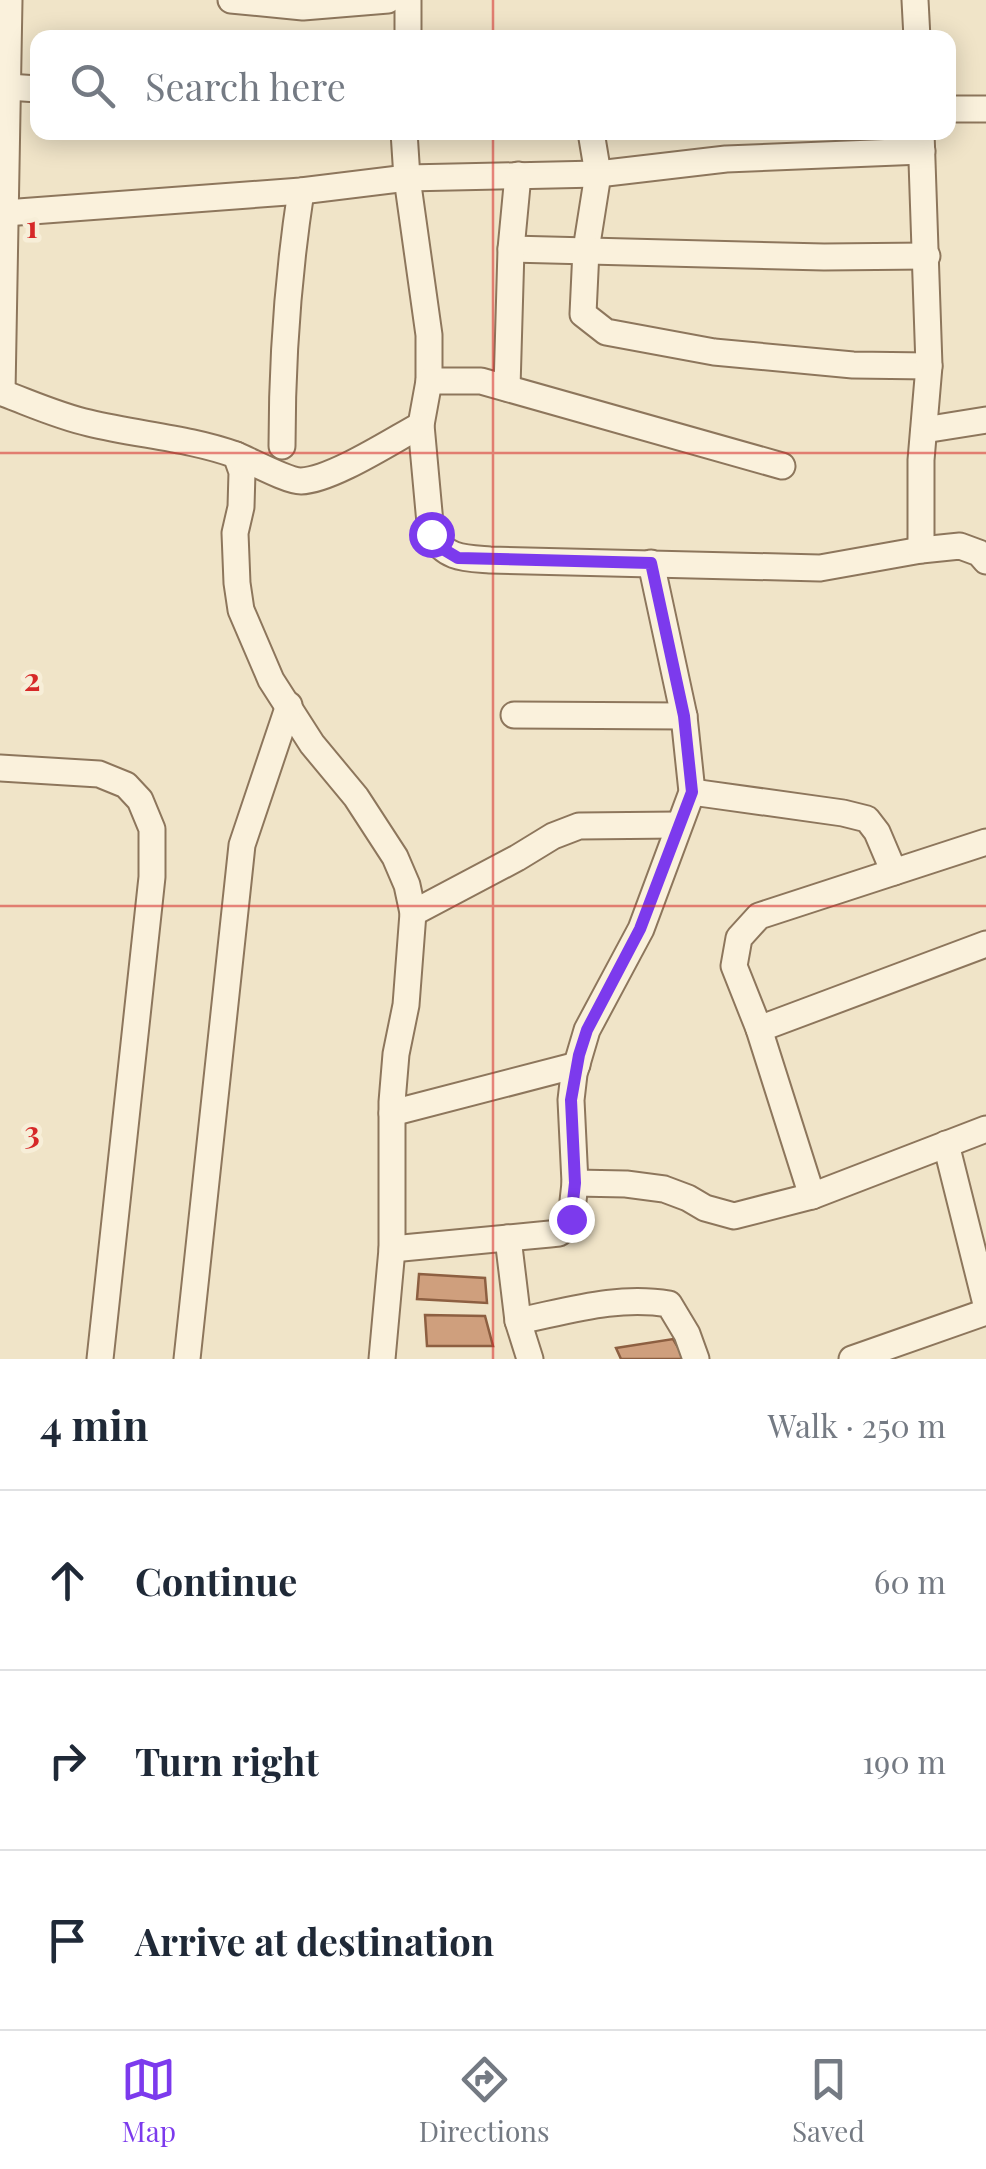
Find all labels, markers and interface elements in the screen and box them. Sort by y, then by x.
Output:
search box [30,30,956,140]
icon: search [65,58,120,113]
text: Search here [145,60,346,111]
text: 1 [26,203,38,246]
route start [409,512,455,558]
text: 2 [24,656,40,699]
text: 3 [24,1109,40,1152]
route end [549,1197,595,1243]
text: 4 min [40,1396,149,1452]
text: Walk · 250 m [768,1403,946,1446]
icon: ahead [40,1553,95,1608]
text: Continue [135,1555,297,1606]
text: 60 m [874,1559,946,1602]
icon: right [40,1733,95,1788]
text: Turn right [135,1735,319,1786]
text: 190 m [862,1739,946,1782]
icon: arrive [40,1913,95,1968]
text: Arrive at destination [135,1915,494,1966]
tab: Map [121,2052,176,2149]
tab: Directions [419,2052,550,2149]
tab: Saved [792,2052,865,2149]

